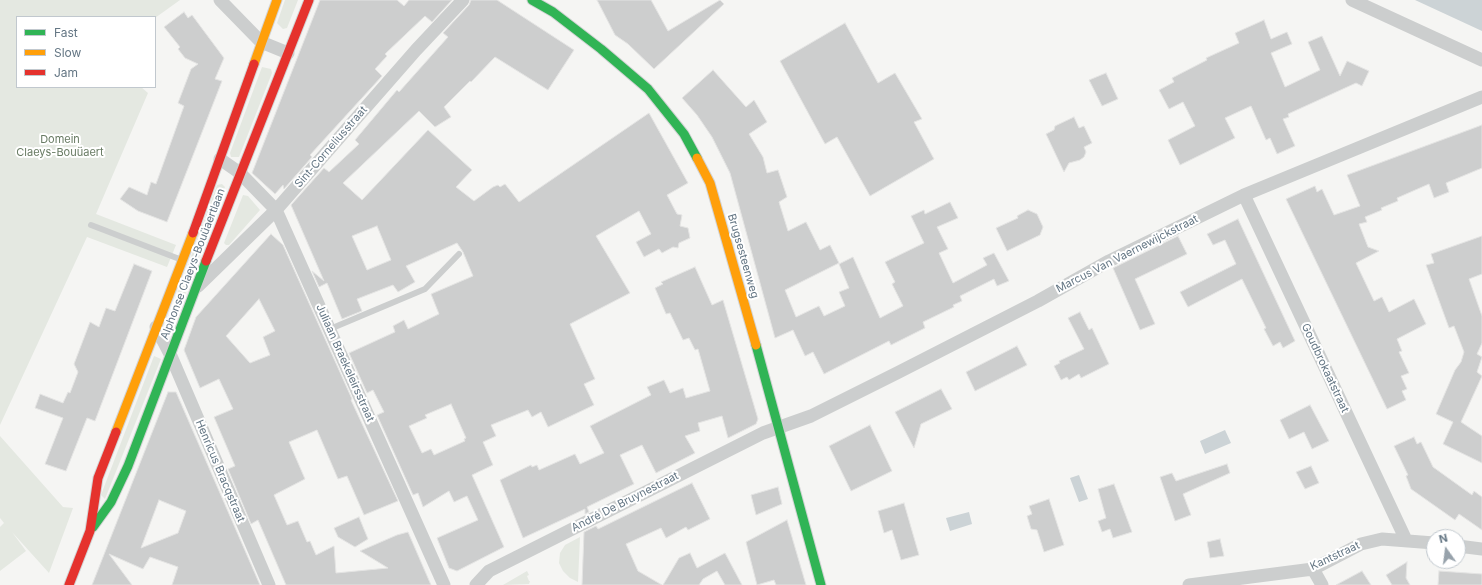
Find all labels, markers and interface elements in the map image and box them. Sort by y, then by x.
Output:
legend [16,16,156,88]
text: Fast [54,25,78,40]
text: Slow [54,45,81,60]
text: Jam [54,65,78,80]
street label: Sint-Corneliusstraat [292,104,370,190]
park label: Domein Claeys-Bouüaert [16,133,104,159]
street label: Alphonse Claeys-Bouüaertlaan [158,187,228,341]
street label: Brugsesteenweg [725,212,761,300]
street label: Marcus Van Vaernewijckstraat [1054,212,1200,296]
street label: Juliaan Braekeleirsstraat [313,302,377,424]
street label: Goudbrokaatstraat [1299,321,1351,415]
street label: Henricus Bracqstraat [192,418,248,524]
street label: André De Bruynestraat [569,469,681,535]
north arrow [1426,529,1466,569]
text: N [1438,531,1449,546]
street label: Kantstraat [1308,539,1362,573]

